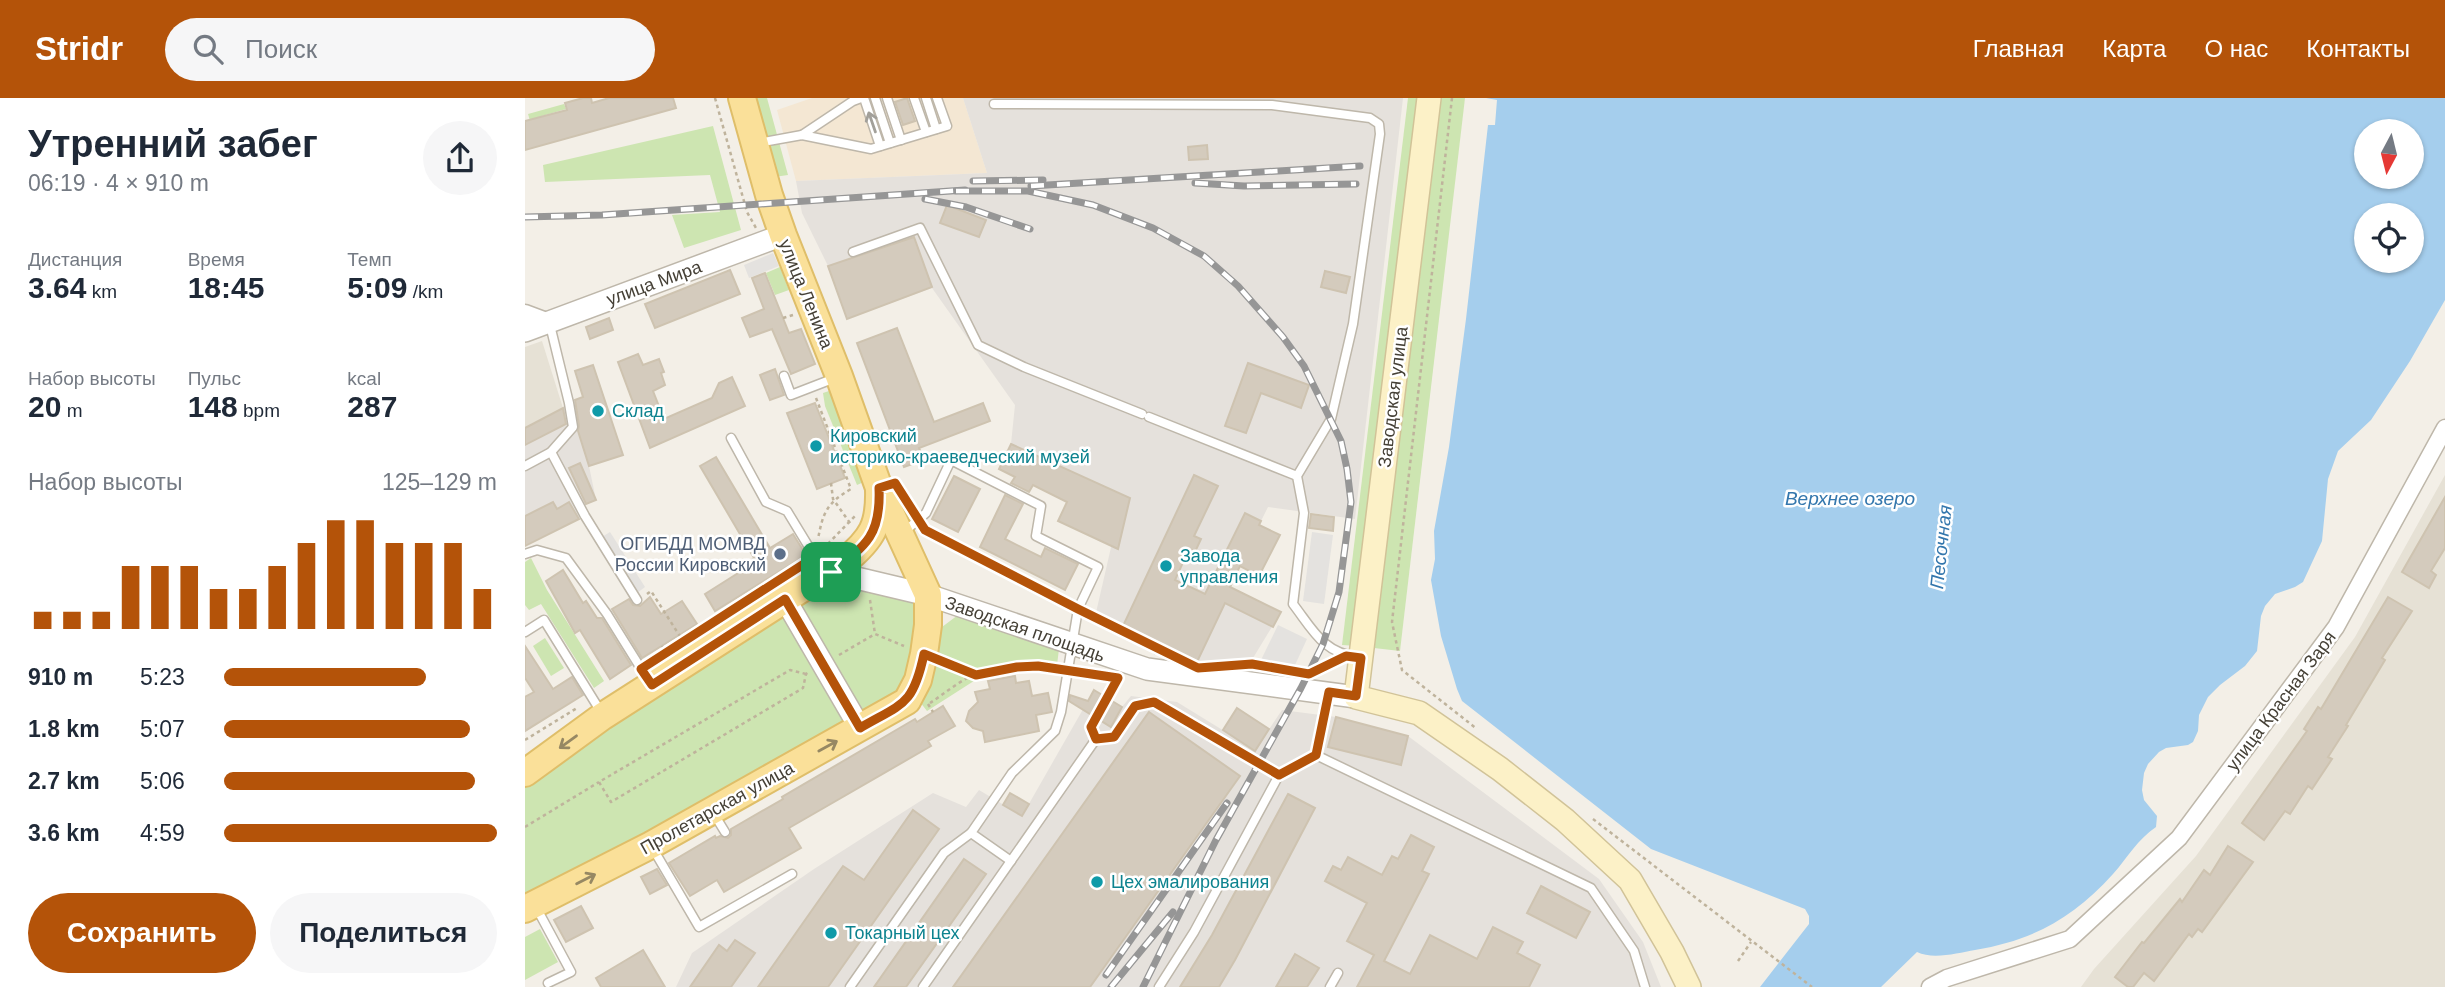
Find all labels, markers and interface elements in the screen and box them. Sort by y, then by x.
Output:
search box [165,18,655,81]
text: Stridr [35,30,123,67]
icon: search [189,30,227,68]
text: Поиск [245,34,317,64]
text: Главная [1973,35,2064,62]
text: Карта [2102,35,2166,62]
text: О нас [2204,35,2268,62]
text: Контакты [2306,35,2410,62]
one-way arrow [865,112,877,134]
north arrow [2354,119,2424,189]
map controls [2354,119,2424,273]
button: share [423,121,497,195]
text: Утренний забег [28,123,318,165]
text: 06:19 · 4 × 910 m [28,170,209,196]
button: locate [2354,203,2424,273]
street label: улица Ленина [775,236,837,353]
text: Дистанция [28,249,122,270]
text: Время [188,249,245,270]
text: Темп [347,249,392,270]
street label: улица Мира [604,256,705,309]
text: 3.64 [28,271,86,304]
text: 18:45 [188,271,264,304]
text: 5:09 [347,271,407,304]
text: km [86,281,117,302]
text: /km [407,281,443,302]
street label: Заводская улица [1374,324,1412,469]
text: Набор высоты [28,368,156,389]
text: Пульс [188,368,241,389]
text: kcal [347,368,381,389]
text: 20 [28,390,61,423]
text: 148 [188,390,238,423]
text: 287 [347,390,397,423]
text: m [61,400,82,421]
text: bpm [238,400,280,421]
place label: Склад [612,401,665,421]
marker: Склад [590,403,606,419]
place label: Кировский историко-краеведческий музей [830,426,1090,467]
marker: Кировский историко-краеведческий музей [808,438,824,454]
text: Набор высоты [28,469,182,495]
text: 125–129 m [382,469,497,495]
water label: Верхнее озеро [1785,488,1915,509]
water label: Песочная [1926,504,1956,590]
place label: ОГИБДД МОМВД России Кировский [615,534,766,575]
pin [801,542,861,602]
marker: ОГИБДД МОМВД России Кировский [772,546,788,562]
place label: Завода управления [1180,546,1278,587]
icon: arrive [812,553,850,591]
marker: Завода управления [1158,558,1174,574]
street label: Заводская площадь [943,592,1107,666]
street label: улица Красная Заря [2222,627,2340,775]
text: 910 m [28,664,93,690]
text: 5:23 [140,664,185,690]
text: 1.8 km [28,716,100,742]
text: 5:07 [140,716,185,742]
one-way arrow [559,735,578,749]
one-way arrow [818,739,838,753]
street label: Пролетарская улица [637,757,798,858]
text: 2.7 km [28,768,100,794]
text: 5:06 [140,768,185,794]
text: 3.6 km [28,820,100,846]
text: 4:59 [140,820,185,846]
one-way arrow [575,871,596,885]
place label: Цех эмалирования [1111,872,1269,892]
marker: Цех эмалирования [1089,874,1105,890]
button: Сохранить [28,893,256,973]
button: Поделиться [270,893,497,973]
place label: Токарный цех [845,923,960,943]
marker: Токарный цех [823,925,839,941]

